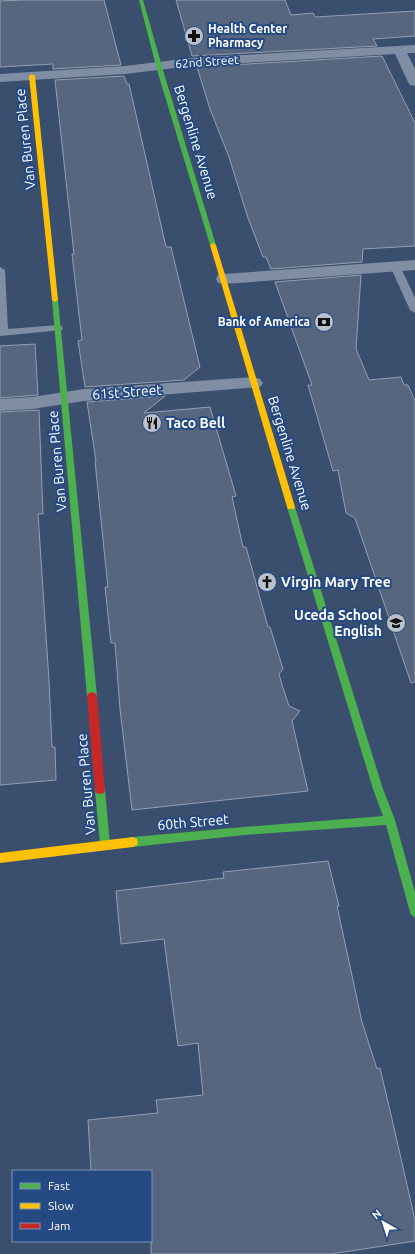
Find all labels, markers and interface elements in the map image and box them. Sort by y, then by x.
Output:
place label: Health Center Pharmacy [208,22,287,49]
pharmacy icon: Health Center Pharmacy [183,25,205,47]
street label: 62nd Street [175,53,239,70]
street label: Bergenline Avenue [171,83,221,201]
street label: Van Buren Place [12,88,38,190]
bank icon: Bank of America [313,311,335,333]
place label: Bank of America [218,315,310,328]
street label: 61st Street [92,382,163,402]
street label: Bergenline Avenue [265,394,315,512]
street label: Van Buren Place [45,410,69,512]
restaurant icon: Taco Bell [141,412,163,434]
place label: Taco Bell [166,415,225,431]
church icon: Virgin Mary Tree [256,571,278,593]
place label: Virgin Mary Tree [281,574,391,590]
place label: Uceda School English [294,607,382,639]
school or university icon: Uceda School English [385,612,407,634]
street label: Van Buren Place [74,733,98,835]
street label: 60th Street [157,811,230,833]
legend [12,1170,152,1242]
text: Fast [48,1179,70,1192]
text: Slow [48,1199,74,1212]
north arrow [363,1202,403,1242]
text: N [370,1207,384,1221]
text: Jam [48,1219,70,1232]

